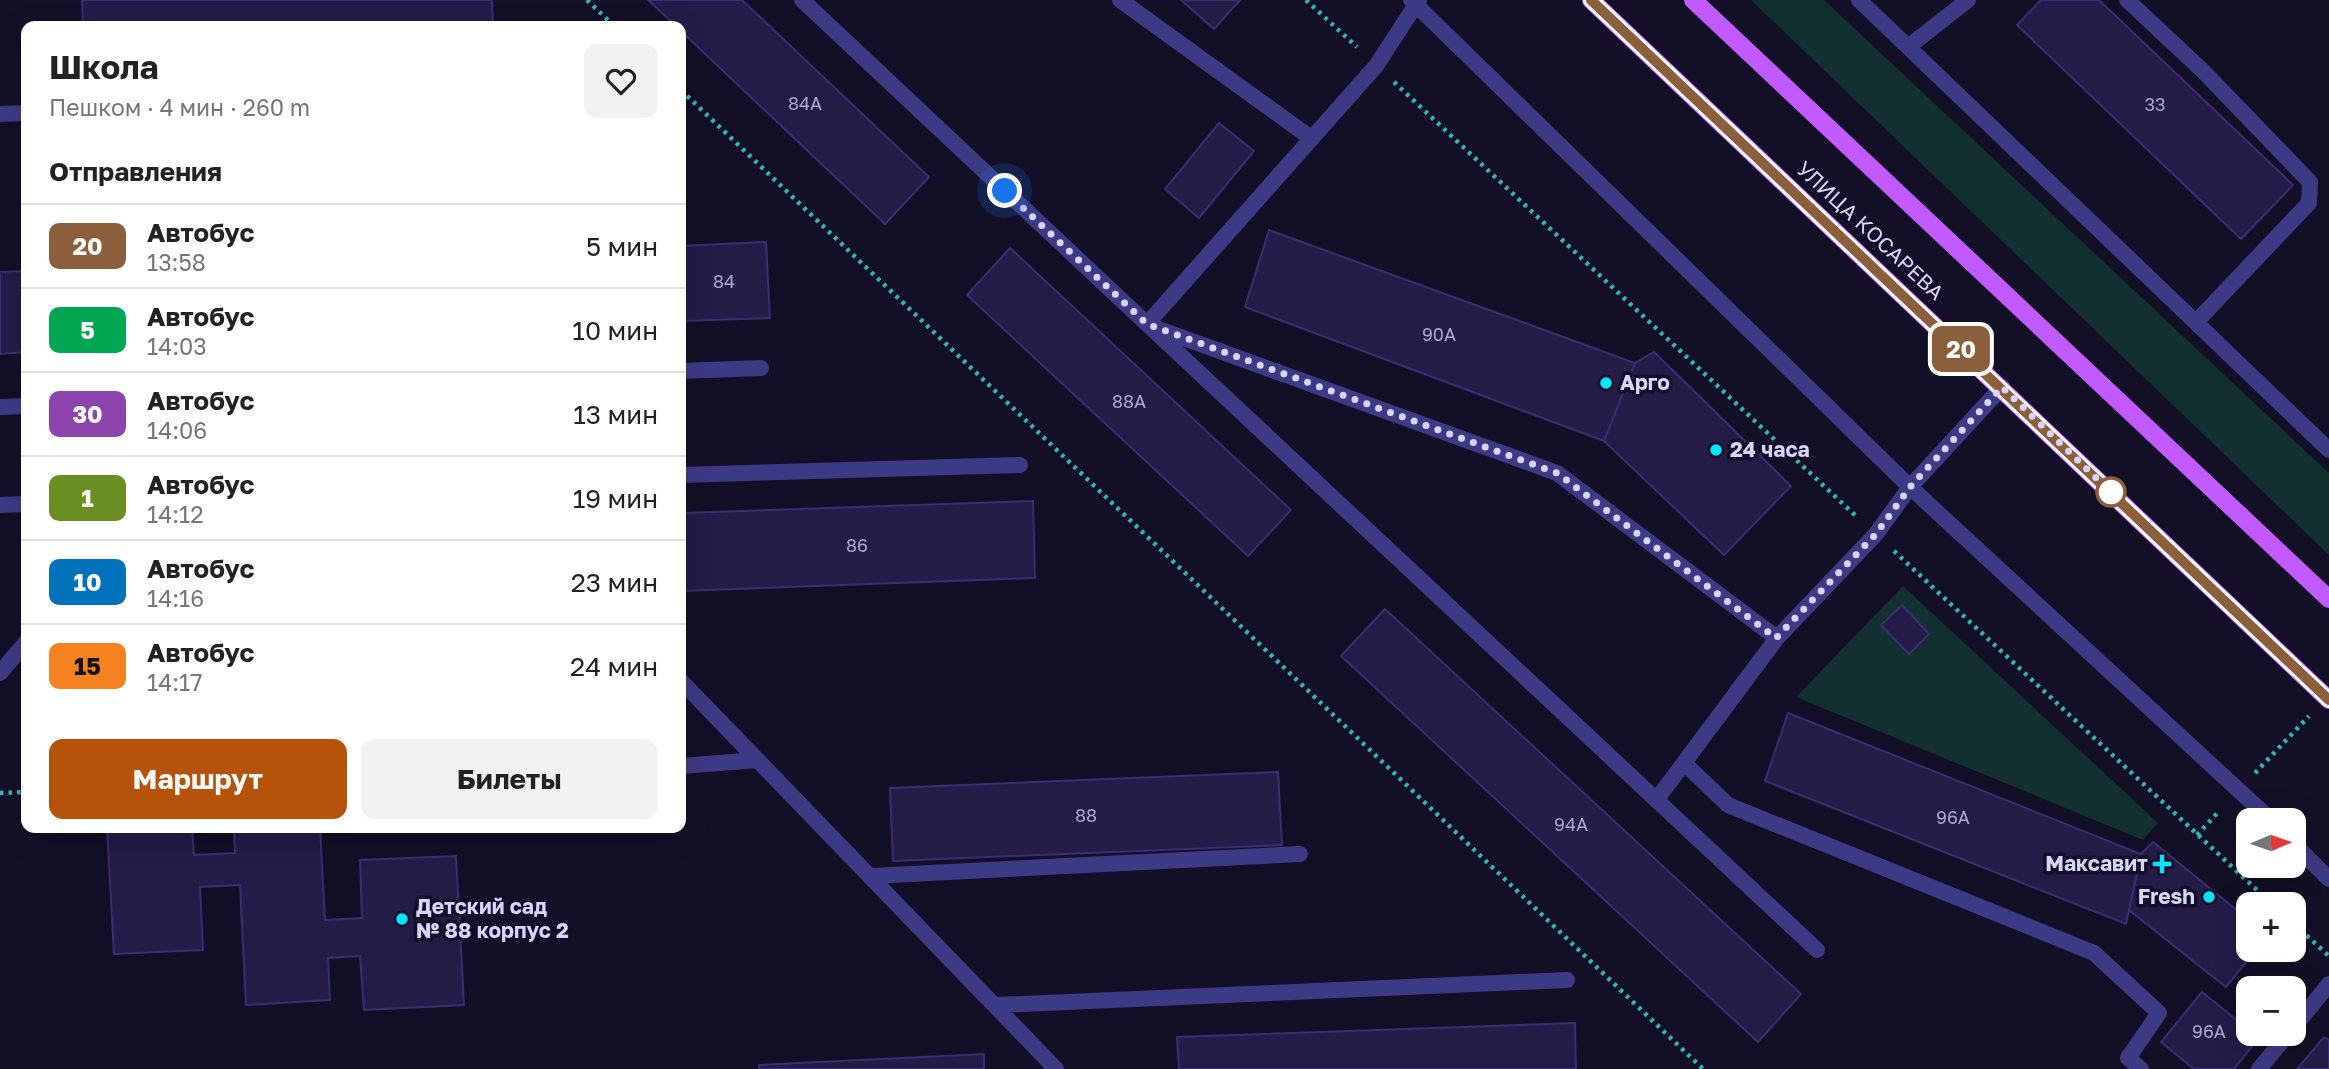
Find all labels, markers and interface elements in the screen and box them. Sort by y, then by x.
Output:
button: heart [584,44,658,118]
text: Школа [49,47,159,86]
house number: 84А [788,92,822,114]
text: Пешком · 4 мин · 260 m [49,93,310,121]
house number: 33 [2144,93,2166,115]
street label: УЛИЦА КОСАРЕВА [1792,155,1950,305]
text: Отправления [49,156,222,187]
your location [987,173,1022,208]
text: Автобус [147,217,254,248]
text: 20 [72,231,103,260]
text: 5 мин [586,231,658,262]
text: 13:58 [147,248,206,276]
house number: 84 [713,270,735,292]
text: Автобус [147,301,254,332]
text: 5 [80,315,95,344]
text: 10 мин [572,315,658,346]
house number: 90А [1422,323,1456,345]
line badge: 20 [1930,326,1993,372]
text: 14:03 [147,332,207,360]
text: 20 [1946,334,1976,363]
place label: Арго [1620,369,1670,395]
marker: Арго [1598,375,1614,391]
text: Автобус [147,385,254,416]
house number: 88А [1112,390,1146,412]
text: 30 [72,399,103,428]
text: 13 мин [573,399,658,430]
text: 14:06 [147,416,207,444]
place label: 24 часа [1730,436,1810,462]
marker: 24 часа [1708,442,1724,458]
text: Автобус [147,469,254,500]
unlabelled marker [2096,477,2126,507]
text: 1 [81,483,94,512]
text: 19 мин [573,483,658,514]
text: 14:12 [147,500,204,528]
house number: 86 [846,534,868,556]
text: Автобус [147,553,254,584]
text: 10 [74,567,101,596]
text: 23 мин [571,567,658,598]
text: 14:16 [147,584,204,612]
text: Автобус [147,637,254,668]
text: 15 [74,651,101,680]
text: 24 мин [570,651,658,682]
text: 14:17 [147,668,202,696]
button: Маршрут [49,739,347,819]
button: Билеты [361,739,658,819]
house number: 88 [1075,804,1097,826]
house number: 96А [1936,806,1970,828]
north arrow [2236,808,2306,878]
map controls [2236,808,2306,1046]
house number: 94А [1554,813,1588,835]
place label: Максавит [2045,850,2148,876]
marker: Максавит [2154,856,2170,872]
place label: Fresh [2138,883,2195,909]
marker: Fresh [2201,889,2217,905]
button: + [2236,892,2306,962]
place label: Детский сад № 88 корпус 2 [416,893,569,943]
marker: Детский сад № 88 корпус 2 [394,911,410,927]
button: − [2236,976,2306,1046]
house number: 96А [2192,1020,2226,1042]

